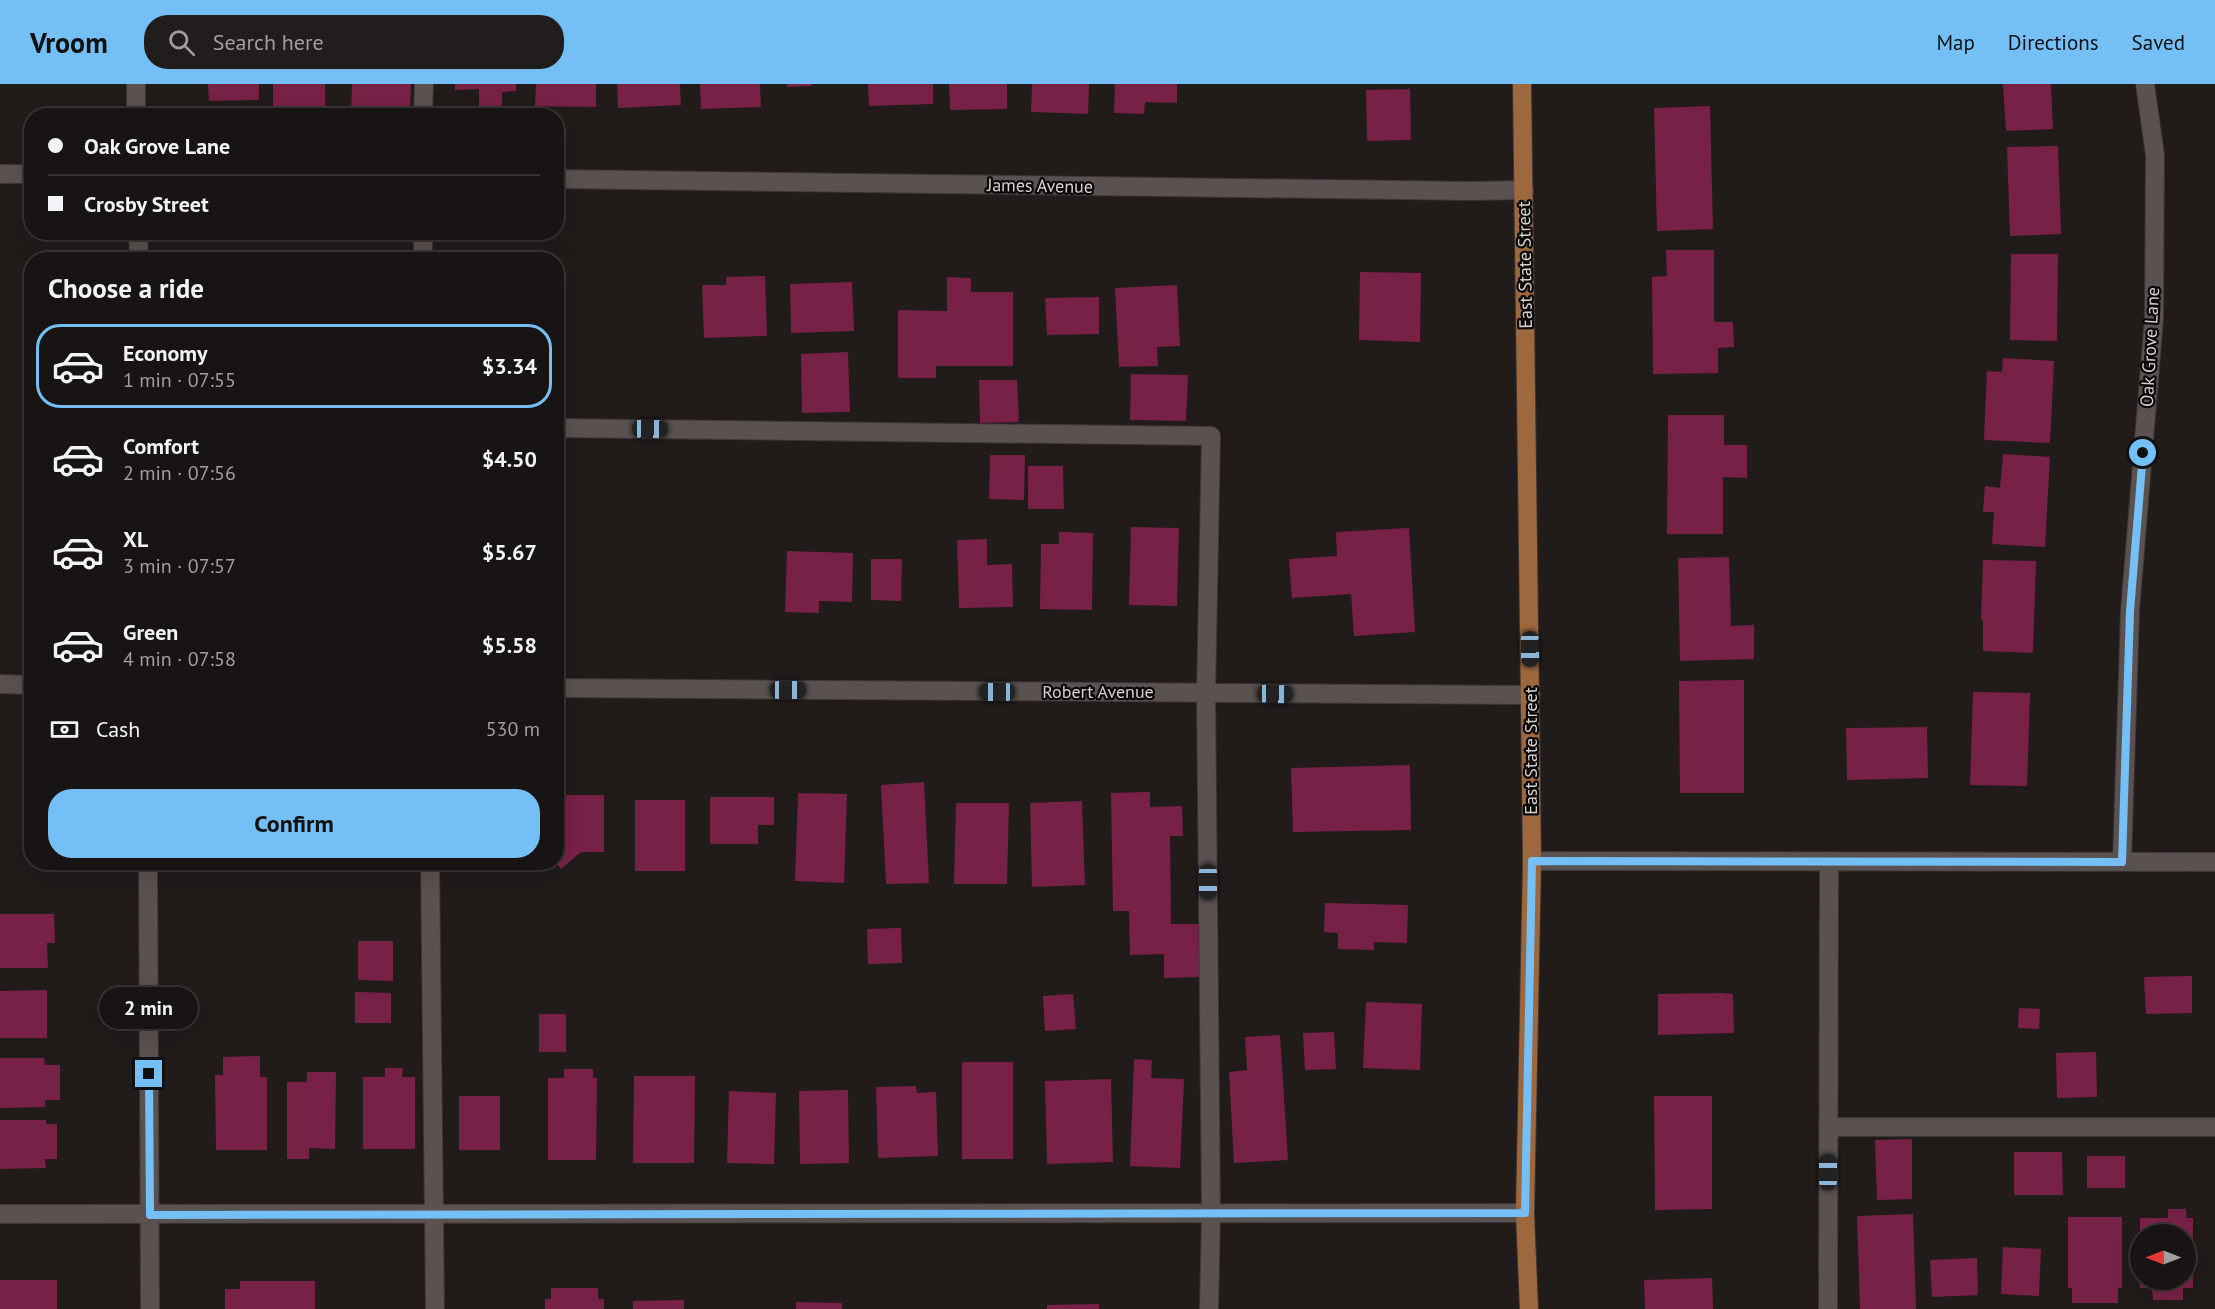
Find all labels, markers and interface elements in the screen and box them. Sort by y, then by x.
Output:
search box [144,15,564,69]
text: Vroom [30,24,108,61]
icon: search [165,26,198,59]
text: Search here [213,28,324,56]
text: Map [1936,29,1975,56]
text: Directions [2008,29,2099,56]
text: Saved [2132,29,2185,56]
text: Oak Grove Lane [84,132,230,160]
street label: James Avenue [986,173,1093,198]
text: Crosby Street [84,190,209,218]
street label: East State Street [1512,201,1537,329]
text: Choose a ride [48,271,204,305]
street label: Oak Grove Lane [2135,286,2164,407]
icon: car [51,339,105,393]
text: Economy [123,339,207,367]
text: $3.34 [482,352,537,380]
text: 1 min · 07:55 [123,367,236,393]
car [632,420,668,438]
icon: car [51,432,105,486]
text: Comfort [123,432,199,460]
route start [2129,439,2156,466]
text: $4.50 [482,445,537,473]
text: 2 min · 07:56 [123,460,236,486]
icon: car [51,525,105,579]
text: XL [123,525,148,553]
text: $5.67 [482,538,537,566]
text: 3 min · 07:57 [123,553,236,579]
icon: car [51,618,105,672]
text: Green [123,618,178,646]
text: $5.58 [482,631,537,659]
car [1521,631,1539,667]
text: 4 min · 07:58 [123,646,236,672]
street label: Robert Avenue [1042,680,1154,703]
car [770,681,806,699]
car [979,683,1015,701]
car [1257,685,1293,703]
street label: East State Street [1519,687,1542,815]
icon: cash [48,713,81,746]
text: Cash [96,715,140,743]
text: 530 m [486,716,540,742]
button: Confirm [48,789,540,858]
car [1199,864,1217,900]
callout: 2 min [100,987,198,1029]
text: 2 min [124,995,173,1021]
route end [135,1060,162,1087]
car [1819,1154,1837,1190]
north arrow [2130,1224,2196,1290]
map controls [2130,1224,2196,1290]

